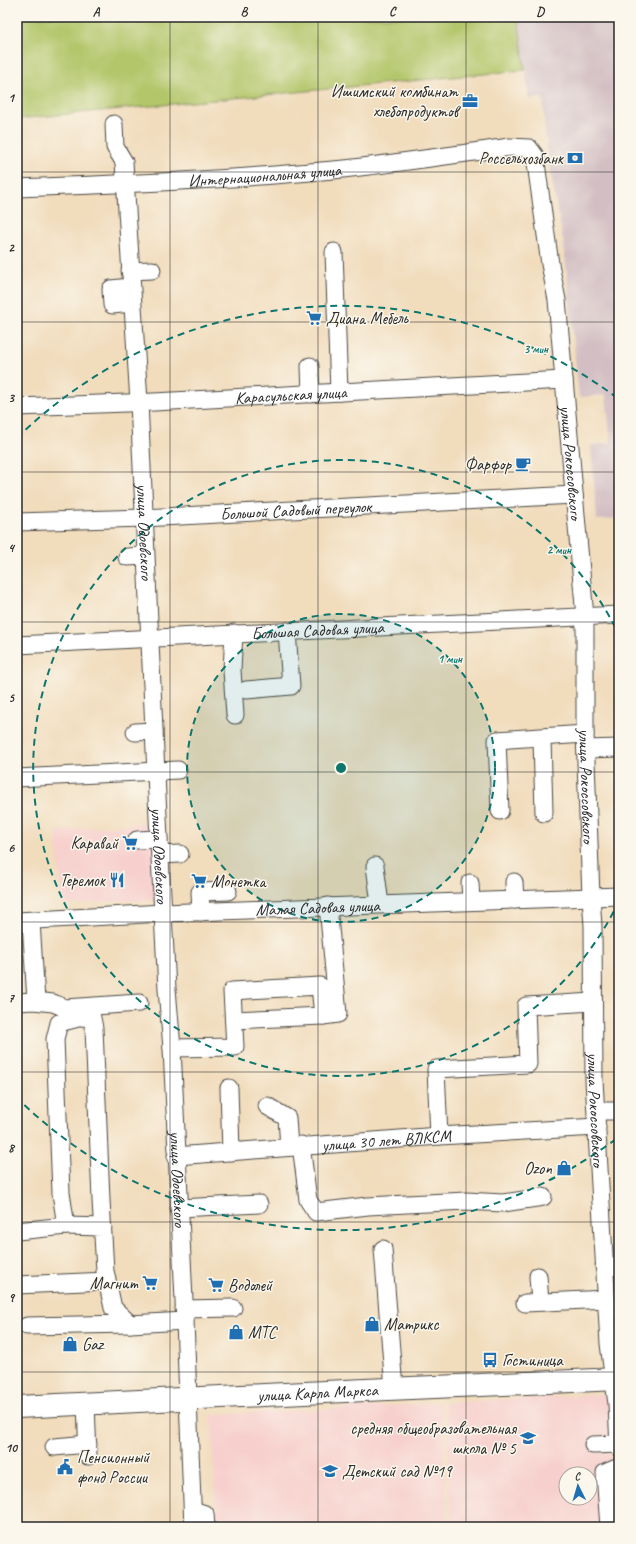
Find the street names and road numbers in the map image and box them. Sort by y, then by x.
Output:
street label: Интернациональная улица [188,159,344,191]
street label: Карасульская улица [234,381,348,408]
street label: улица Рокоссовского [556,404,587,523]
street label: улица Одоевского [132,482,158,581]
street label: Большой Садовый переулок [220,495,374,524]
street label: Большая Садовая улица [251,616,386,644]
street label: улица Рокоссовского [575,728,600,846]
street label: улица Одоевского [147,806,173,905]
street label: Малая Садовая улица [255,894,382,920]
street label: улица Рокоссовского [583,1051,610,1170]
street label: улица 30 лет ВЛКСМ [320,1125,453,1155]
street label: улица Одоевского [165,1129,191,1229]
street label: улица Карла Маркса [256,1379,380,1406]

